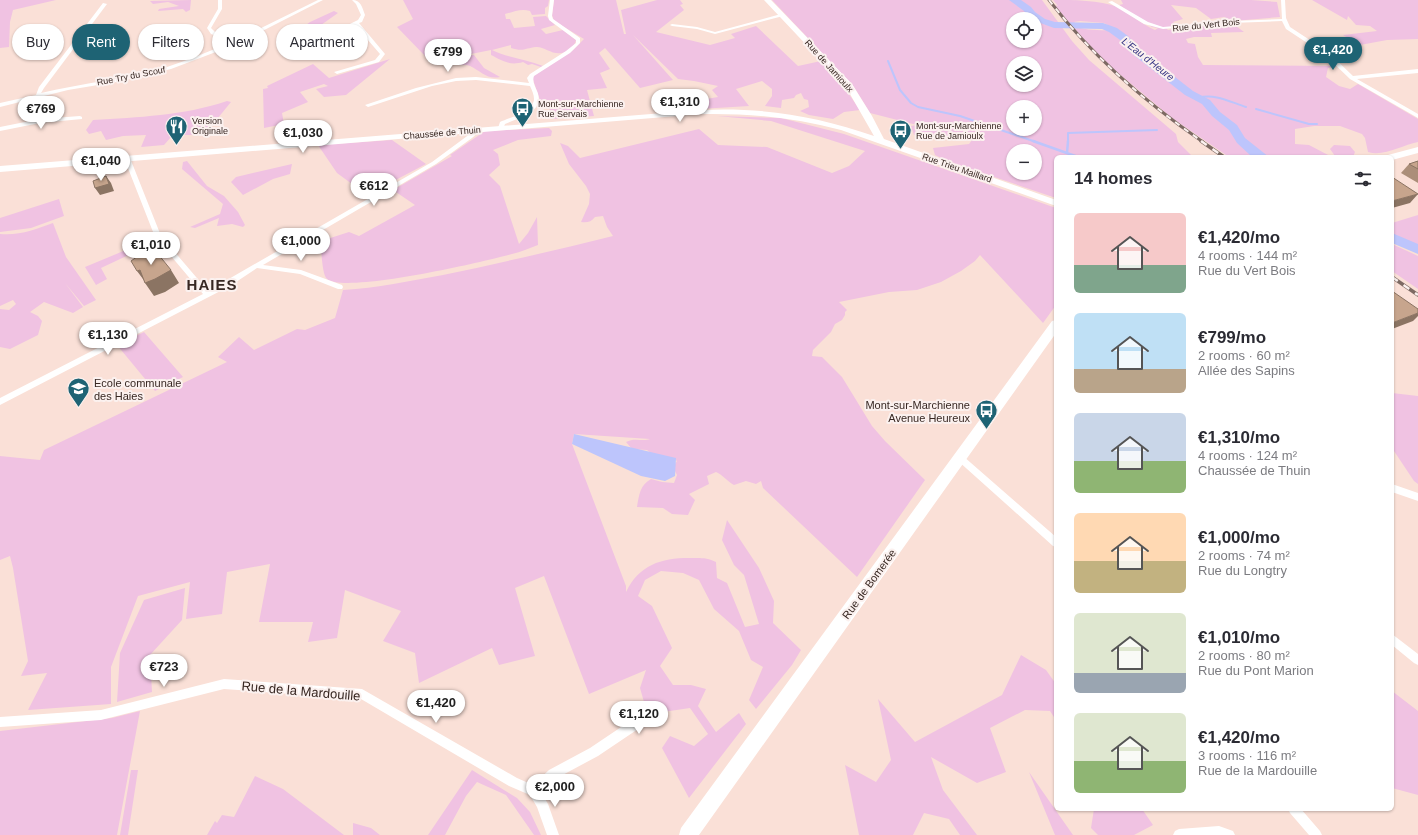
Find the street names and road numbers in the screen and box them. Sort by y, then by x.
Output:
street label: Rue du Vert Bois [1172,16,1241,34]
street label: Rue de Jamioulx [803,38,855,95]
street label: Rue Try du Scouf [96,64,167,88]
street label: Chaussée de Thuin [403,125,481,141]
street label: Rue Trieu Maillard [921,151,993,185]
street label: Rue de Bomerée [840,547,898,621]
street label: Rue de la Mardouille [241,678,361,704]

